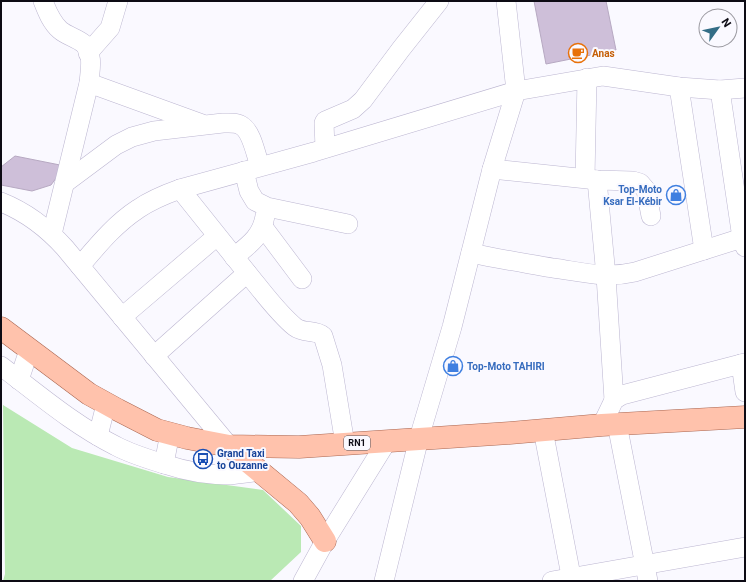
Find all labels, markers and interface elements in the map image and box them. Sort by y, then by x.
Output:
north arrow [698,8,738,48]
text: N [718,16,734,30]
cafe icon: Anas [567,42,589,64]
place label: Anas [592,48,615,59]
place label: Top-Moto Ksar El-Kébir [603,184,662,207]
shop icon: Top-Moto Ksar El-Kébir [665,184,687,206]
shop icon: Top-Moto TAHIRI [442,355,464,377]
place label: Top-Moto TAHIRI [467,361,545,372]
road number: RN1 [344,436,370,450]
bus stop icon: Grand Taxi to Ouzanne [192,448,214,470]
place label: Grand Taxi to Ouzanne [217,448,269,471]

